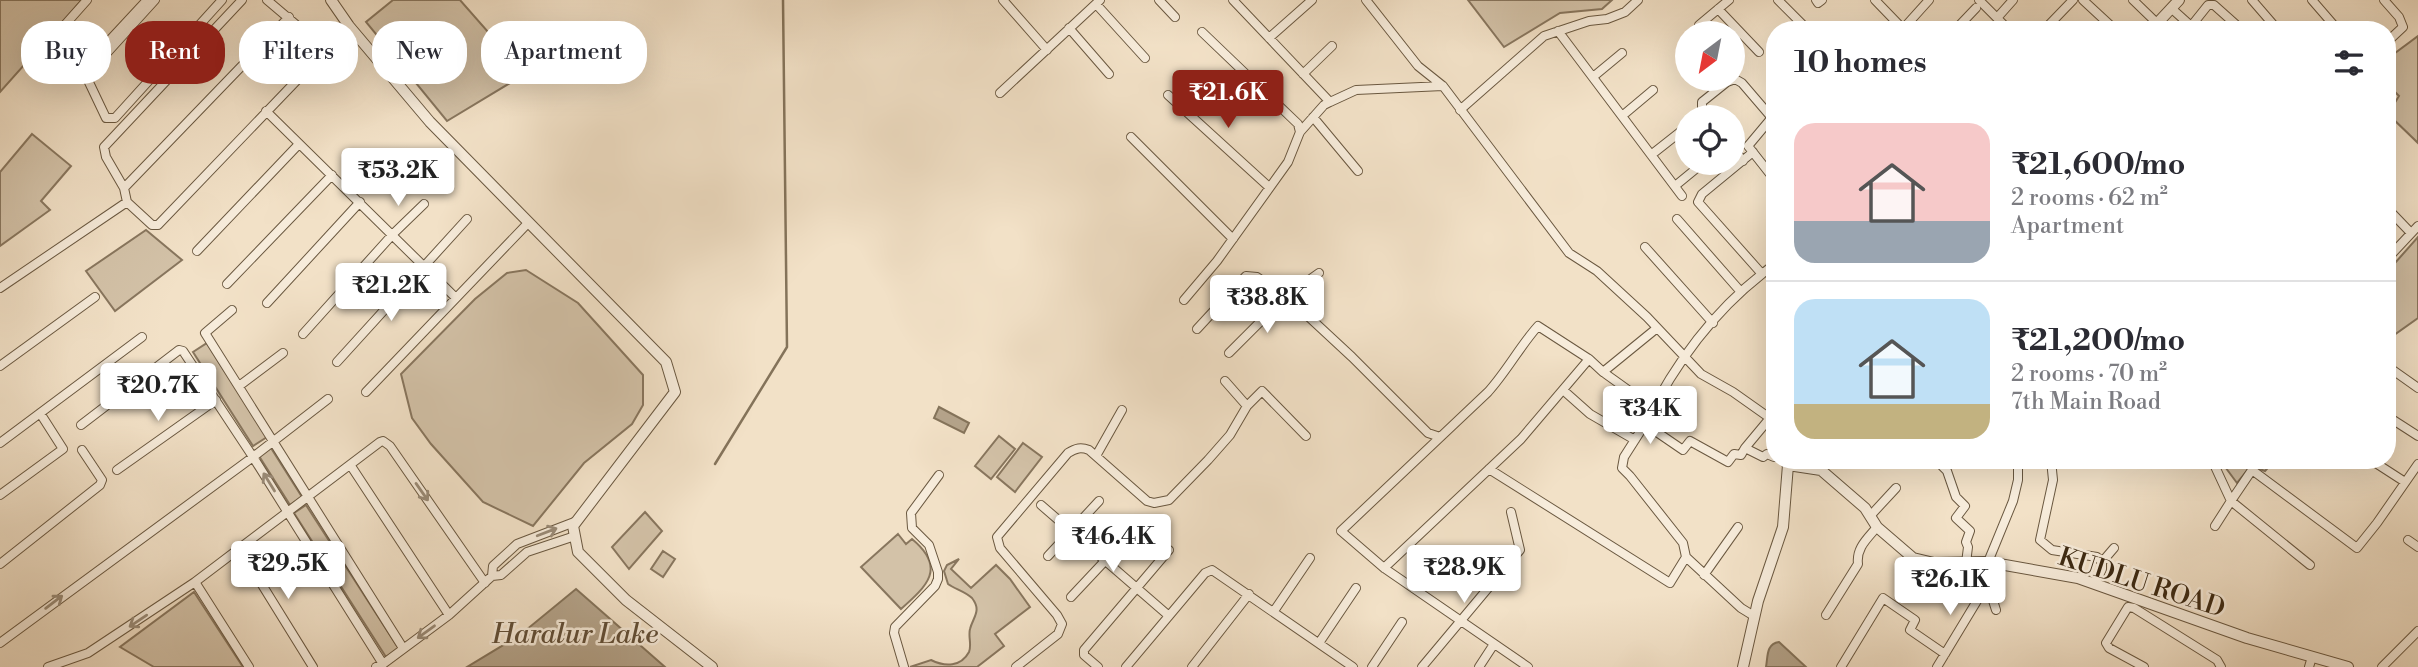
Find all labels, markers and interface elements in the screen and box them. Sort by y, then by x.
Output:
chip: Buy [21,21,111,84]
chip: Rent [125,21,225,84]
chip: Filters [239,21,358,84]
chip: New [372,21,467,84]
chip: Apartment [481,21,647,84]
north arrow [1675,21,1745,91]
map controls [1675,21,1745,175]
text: 10 homes [1794,44,1927,82]
icon: filters [2330,44,2368,82]
pin: ₹21.6K [1171,71,1285,130]
text: ₹21.6K [1188,79,1268,107]
button: locate [1675,105,1745,175]
text: ₹21,600/mo [2011,146,2185,184]
pin: ₹53.2K [341,148,455,208]
icon: home [1850,151,1934,235]
text: ₹53.2K [357,157,439,185]
text: 2 rooms · 62 m² [2011,184,2168,212]
text: Apartment [2011,212,2124,240]
pin: ₹21.2K [334,264,448,323]
text: ₹21.2K [351,272,431,300]
pin: ₹38.8K [1210,276,1324,335]
text: ₹38.8K [1226,284,1308,312]
text: ₹21,200/mo [2011,322,2185,360]
icon: home [1850,327,1934,411]
text: 2 rooms · 70 m² [2011,360,2167,388]
pin: ₹20.7K [101,364,215,423]
text: ₹20.7K [116,372,200,400]
pin: ₹34K [1609,386,1691,446]
text: 7th Main Road [2011,388,2161,416]
text: ₹34K [1619,395,1681,423]
one-way arrow [261,473,276,492]
one-way arrow [415,482,429,501]
pin: ₹46.4K [1056,514,1170,574]
text: ₹46.4K [1071,523,1155,551]
one-way arrow [535,525,557,538]
street label: KUDLU ROAD [2054,541,2229,625]
pin: ₹29.5K [231,542,345,601]
pin: ₹28.9K [1407,546,1521,605]
text: ₹29.5K [247,550,329,578]
text: ₹28.9K [1423,554,1505,582]
pin: ₹26.1K [1893,558,2007,617]
text: ₹26.1K [1911,566,1989,594]
one-way arrow [45,594,63,609]
one-way arrow [129,613,148,628]
water label: Haralur Lake [491,617,658,652]
one-way arrow [417,625,436,639]

